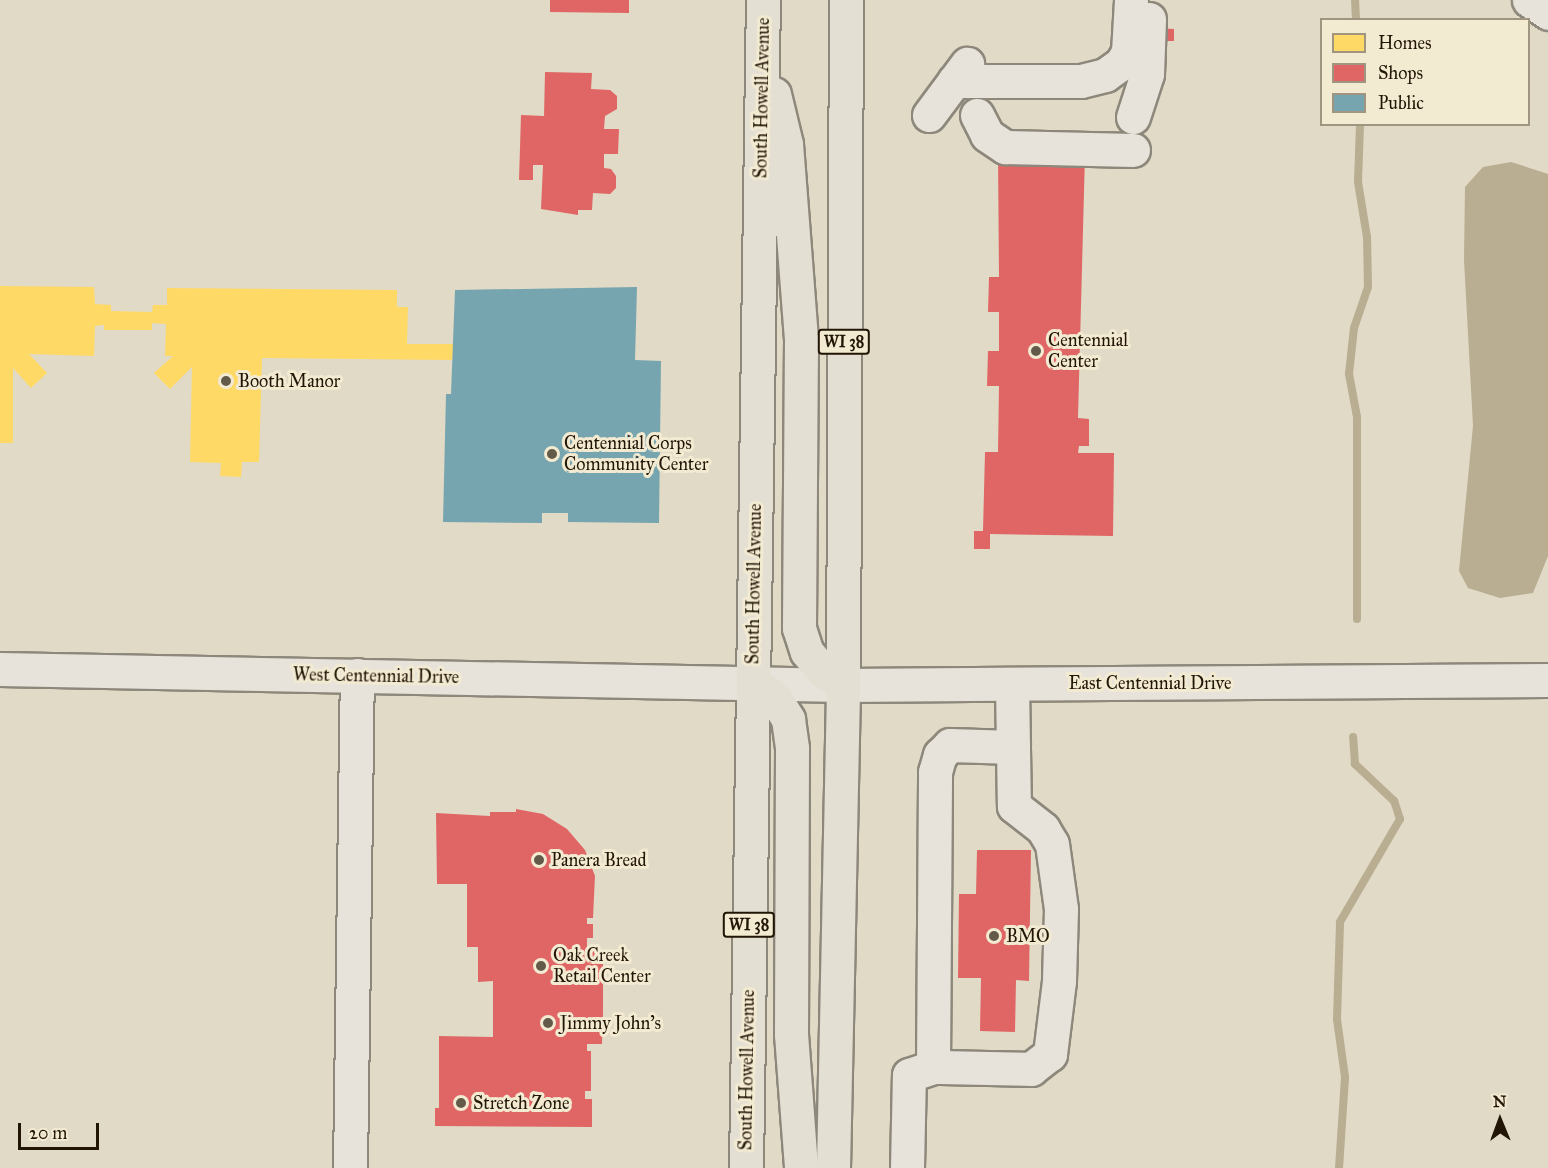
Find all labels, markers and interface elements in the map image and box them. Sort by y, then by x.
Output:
street label: South Howell Avenue [750,17,774,179]
legend [1320,18,1530,126]
text: Homes [1378,32,1432,54]
text: Shops [1378,62,1423,84]
text: Public [1378,92,1424,114]
road number: WI 38 [817,329,871,355]
place label: Centennial Center [1048,330,1128,372]
marker: Centennial Center [1029,344,1043,358]
place label: Booth Manor [238,370,340,392]
marker: Booth Manor [219,374,233,388]
place label: Centennial Corps Community Center [564,433,708,476]
marker: Centennial Corps Community Center [545,447,559,461]
street label: South Howell Avenue [742,503,766,665]
street label: West Centennial Drive [293,664,459,688]
street label: East Centennial Drive [1069,672,1231,694]
place label: Panera Bread [551,849,647,871]
marker: Panera Bread [532,853,546,867]
road number: WI 38 [722,912,776,938]
place label: BMO [1006,925,1050,947]
marker: BMO [987,929,1001,943]
place label: Oak Creek Retail Center [553,945,651,988]
marker: Oak Creek Retail Center [534,959,548,973]
street label: South Howell Avenue [735,989,759,1151]
place label: Jimmy John's [560,1012,661,1034]
marker: Jimmy John's [541,1016,555,1030]
north arrow [1470,1090,1530,1150]
place label: Stretch Zone [473,1092,569,1114]
text: N [1493,1092,1507,1111]
marker: Stretch Zone [454,1096,468,1110]
scale bar [21,1111,102,1149]
text: 20 m [29,1122,67,1144]

